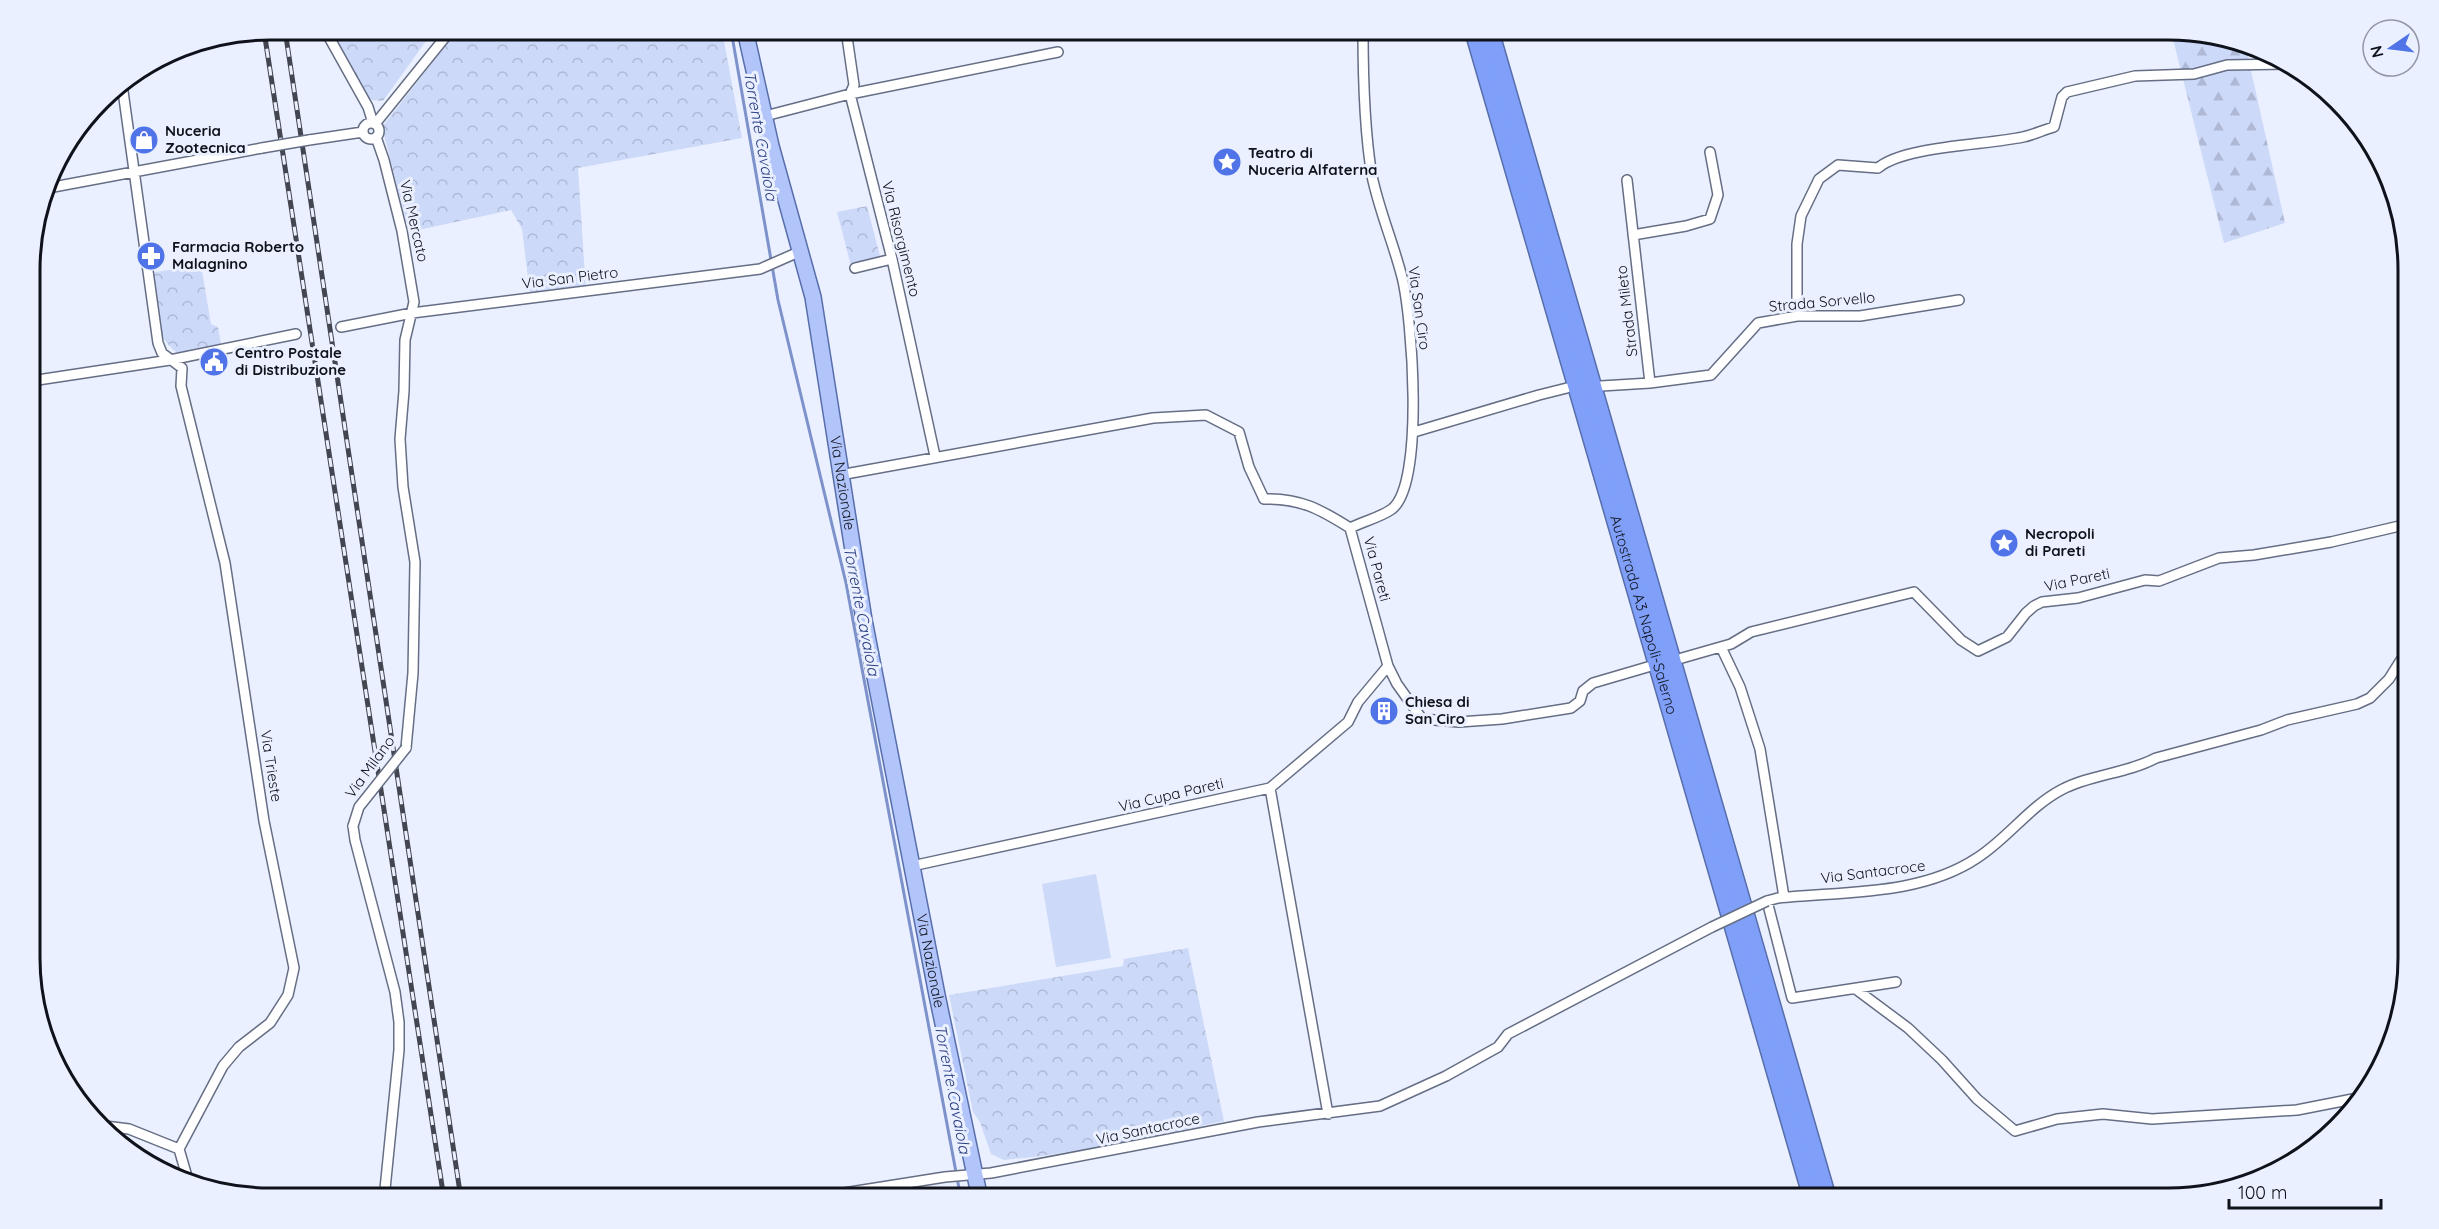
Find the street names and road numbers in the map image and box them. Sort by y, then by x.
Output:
street label: Via Mercato [396,178,433,264]
street label: Via Risorgimento [878,179,925,299]
street label: Via San Pietro [521,262,619,293]
street label: Strada Mileto [1611,264,1642,358]
street label: Via San Ciro [1404,265,1435,351]
street label: Strada Sorvello [1768,287,1876,316]
street label: Via Nazionale [826,434,860,532]
street label: Autostrada A3 Napoli-Salerno [1606,513,1682,717]
street label: Via Pareti [1360,534,1395,603]
street label: Via Pareti [2042,563,2111,596]
street label: Via Trieste [256,729,287,803]
street label: Via Milano [341,732,399,802]
street label: Via Cupa Pareti [1117,773,1225,816]
street label: Via Santacroce [1820,856,1926,887]
street label: Via Nazionale [912,912,949,1010]
street label: Via Santacroce [1094,1108,1201,1149]

